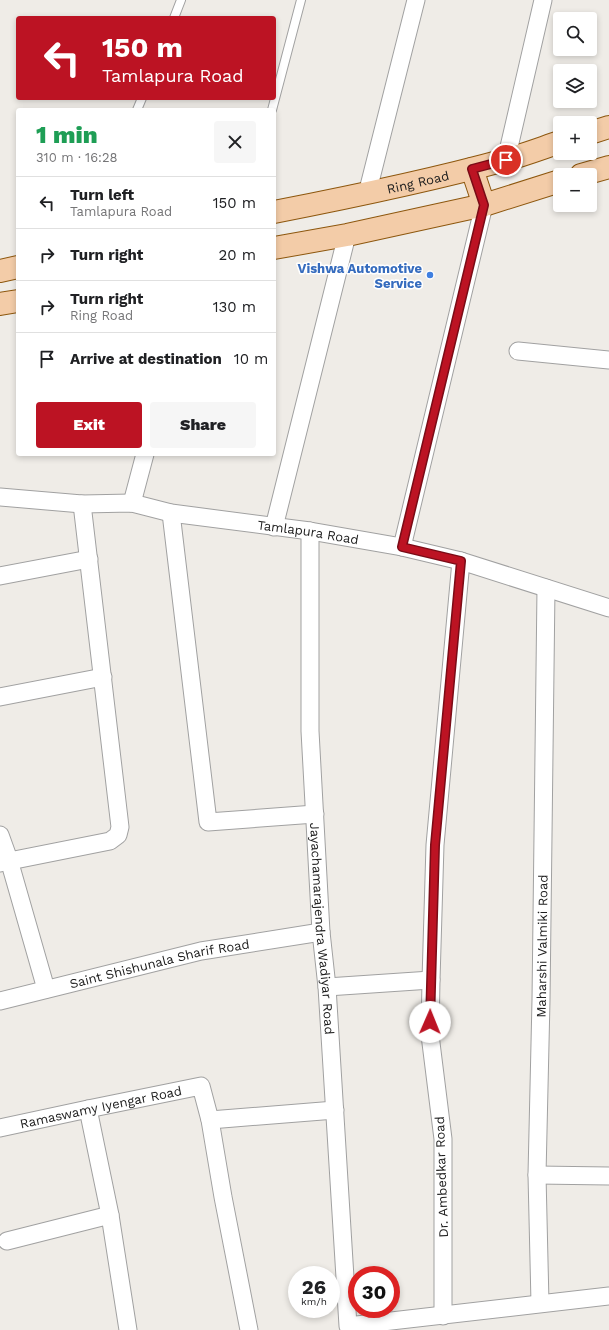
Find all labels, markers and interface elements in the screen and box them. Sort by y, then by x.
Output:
map controls [553,12,597,212]
button: search [553,12,597,56]
text: 150 m [102,31,183,64]
icon: left [36,32,88,84]
button: layers [553,64,597,108]
text: Tamlapura Road [102,65,243,86]
button: + [553,116,597,160]
text: 1 min [36,121,98,149]
button: close [214,121,256,163]
pin [489,143,523,177]
icon: arrive [495,149,517,171]
text: 310 m · 16:28 [36,150,118,165]
street label: Ring Road [386,168,451,197]
button: − [553,168,597,212]
text: Turn left [70,186,134,204]
icon: left [36,192,58,214]
text: 150 m [213,194,256,212]
text: Tamlapura Road [70,204,172,219]
icon: right [36,244,58,266]
text: Turn right [70,246,143,264]
text: 20 m [219,246,256,264]
place label: Vishwa Automotive Service [298,261,422,291]
marker: Vishwa Automotive Service [425,270,435,280]
text: Turn right [70,290,143,308]
icon: right [36,296,58,318]
text: 130 m [213,298,256,316]
text: Ring Road [70,308,133,323]
icon: arrive [36,348,58,370]
text: Arrive at destination [70,350,222,368]
text: 10 m [234,350,268,368]
button: Exit [36,402,142,448]
button: Share [150,402,256,448]
street label: Tamlapura Road [257,517,360,547]
street label: Jayachamarajendra Wadiyar Road [307,822,337,1035]
street label: Maharshi Valmiki Road [534,874,551,1018]
street label: Saint Shishunala Sharif Road [68,936,251,991]
position arrow [409,1001,451,1043]
street label: Ramaswamy Iyengar Road [19,1083,183,1131]
street label: Dr. Ambedkar Road [432,1116,451,1238]
speed limit sign: 30 [348,1266,400,1318]
text: 26 [302,1275,326,1299]
text: km/h [301,1296,327,1307]

